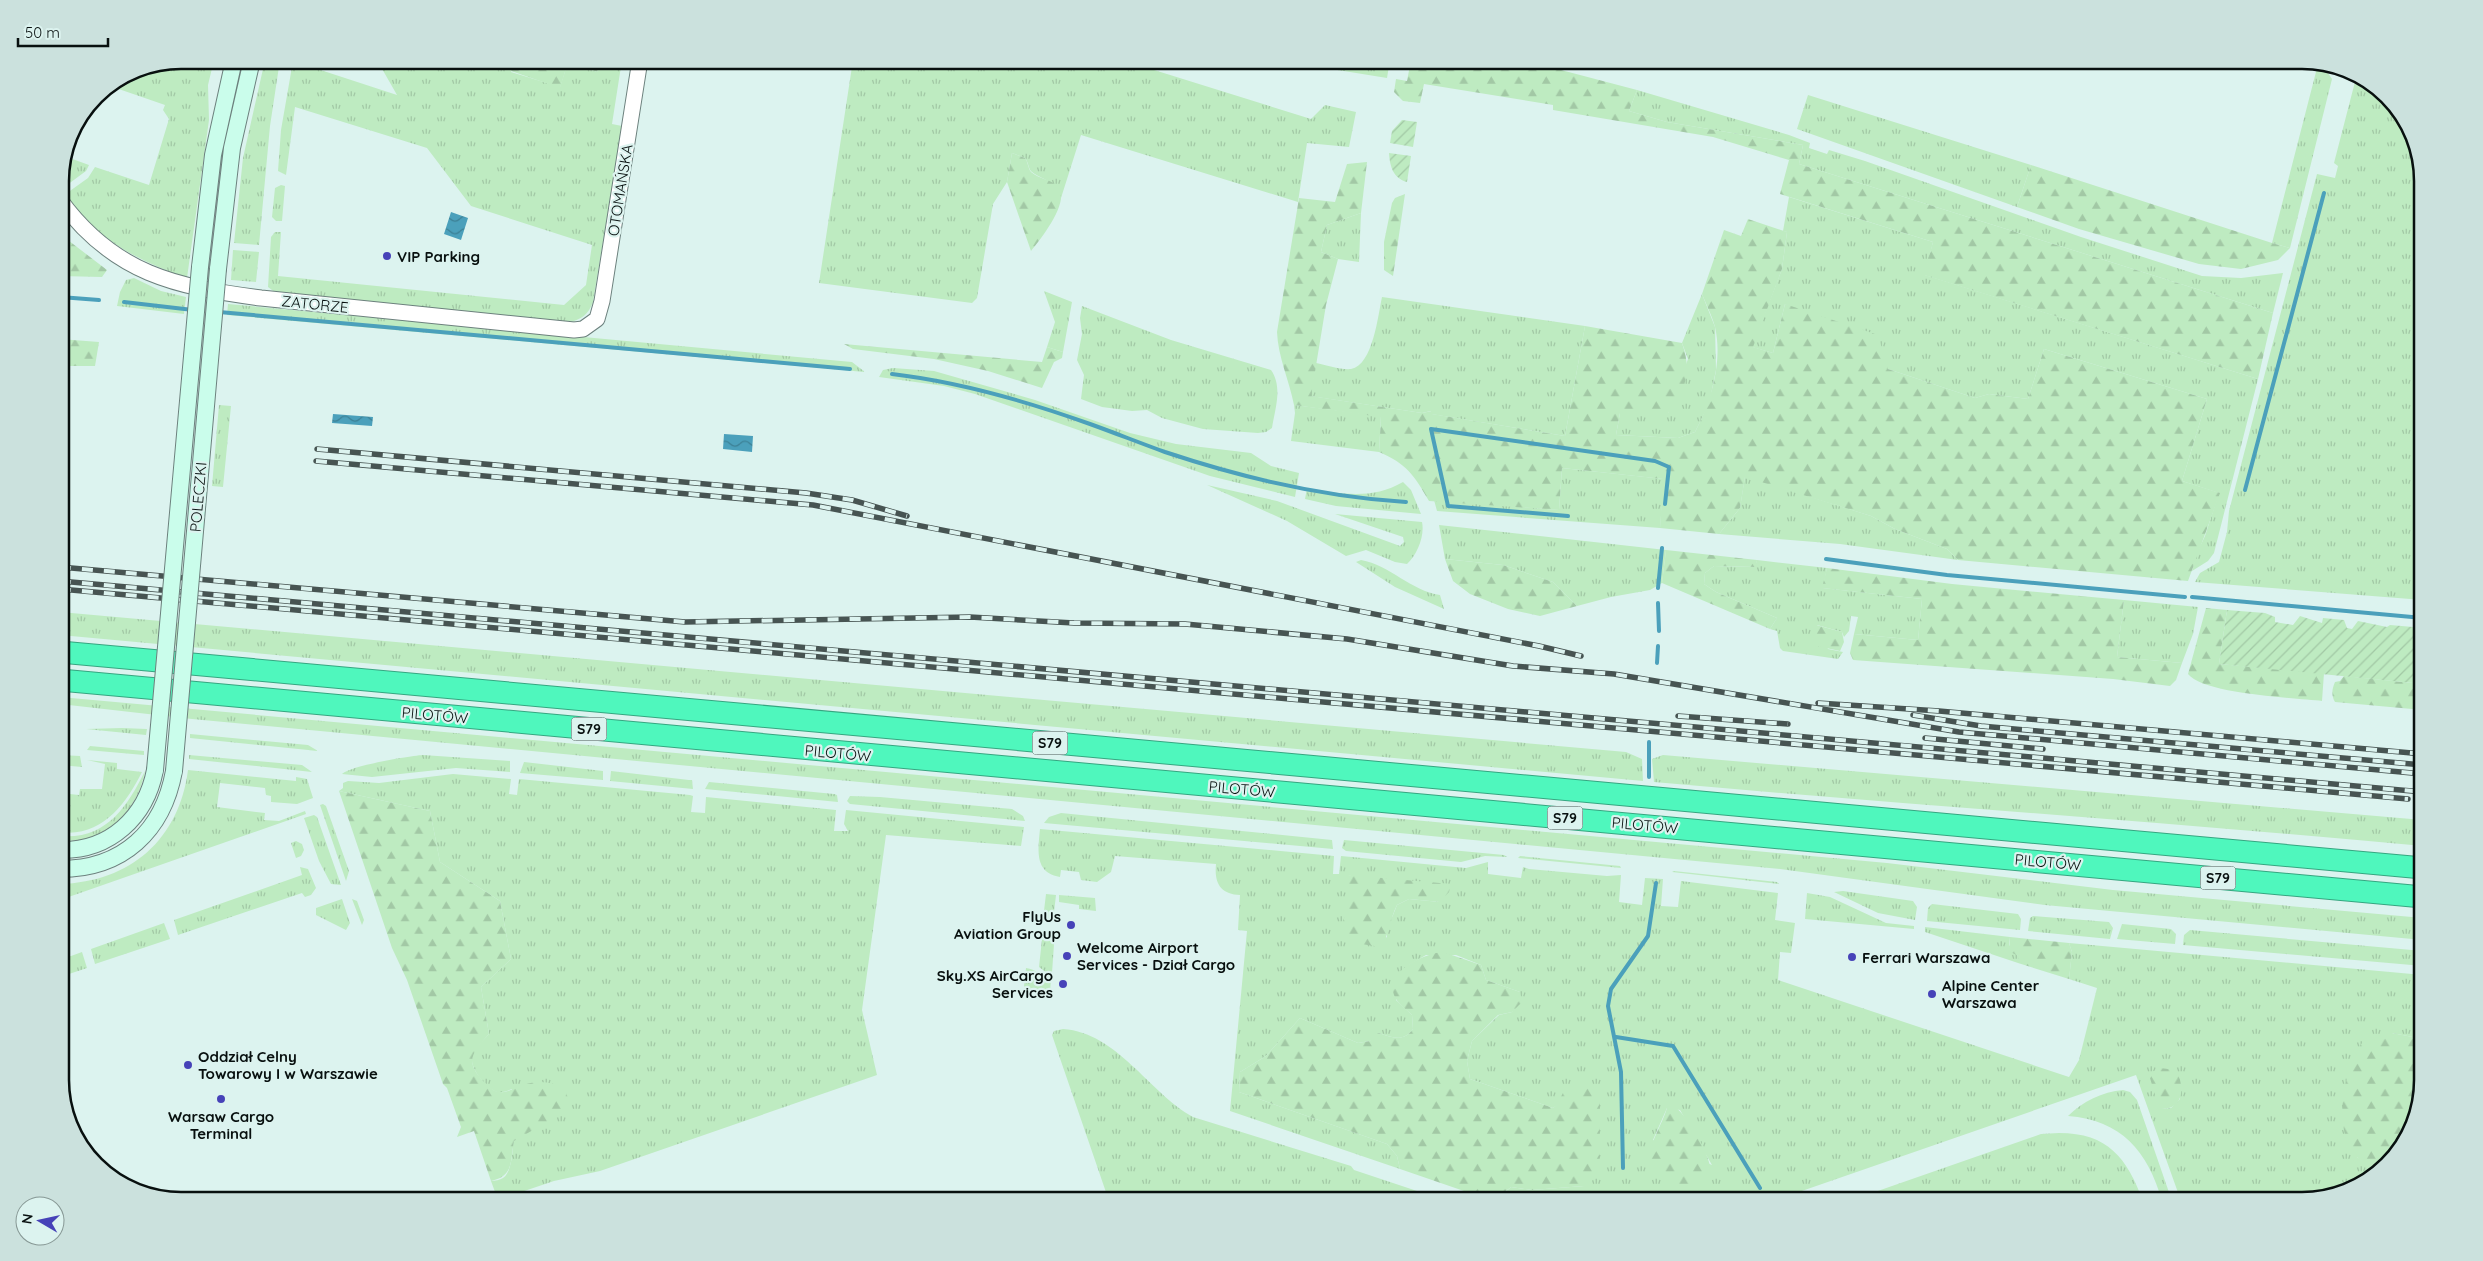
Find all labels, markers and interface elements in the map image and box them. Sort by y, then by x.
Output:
scale bar [18,15,108,47]
text: 50 m [25,23,60,42]
street label: OTOMAŃSKA [603,142,637,237]
place label: VIP Parking [397,247,480,266]
marker: VIP Parking [381,250,393,262]
street label: ZATORZE [281,291,349,317]
street label: POLECZKI [185,461,211,533]
street label: PILOTÓW [401,703,470,727]
road number: S79 [572,718,606,741]
road number: S79 [1032,731,1068,754]
street label: PILOTÓW [804,741,873,765]
street label: PILOTÓW [1208,777,1277,801]
road number: S79 [1548,806,1582,830]
street label: PILOTÓW [1611,813,1680,837]
street label: PILOTÓW [2014,850,2083,874]
road number: S79 [2200,866,2236,890]
place label: FlyUs Aviation Group [954,907,1061,943]
marker: FlyUs Aviation Group [1065,919,1077,931]
place label: Welcome Airport Services - Dział Cargo [1077,938,1235,974]
place label: Ferrari Warszawa [1862,948,1990,967]
marker: Welcome Airport Services - Dział Cargo [1061,950,1073,962]
marker: Ferrari Warszawa [1846,951,1858,963]
place label: Sky.XS AirCargo Services [937,966,1053,1002]
place label: Alpine Center Warszawa [1942,976,2040,1012]
marker: Sky.XS AirCargo Services [1057,978,1069,990]
marker: Alpine Center Warszawa [1926,988,1938,1000]
place label: Oddział Celny Towarowy I w Warszawie [198,1047,378,1083]
marker: Oddział Celny Towarowy I w Warszawie [182,1059,194,1071]
marker: Warsaw Cargo Terminal [215,1093,227,1105]
place label: Warsaw Cargo Terminal [168,1107,274,1143]
north arrow [15,1196,65,1246]
text: N [17,1212,37,1225]

